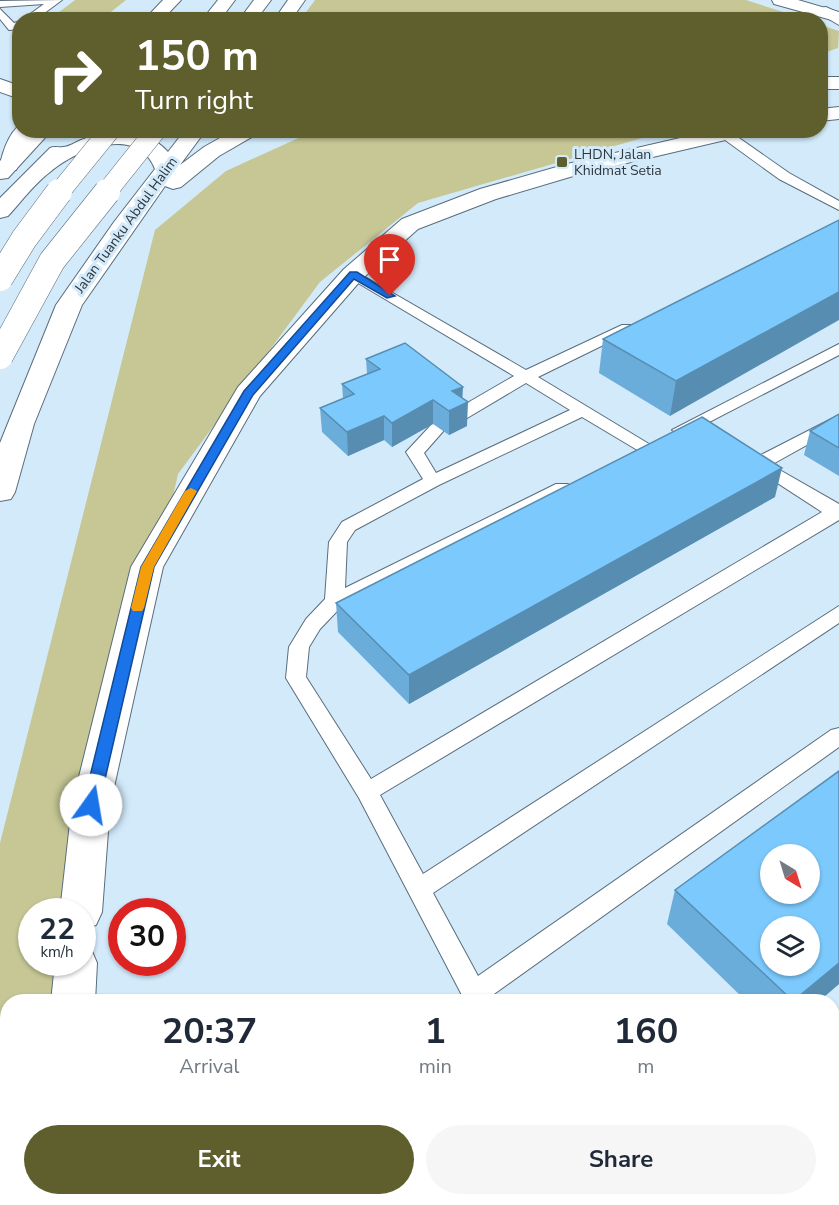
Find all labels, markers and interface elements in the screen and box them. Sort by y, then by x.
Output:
text: 150 m [135,28,259,85]
icon: right [36,36,114,114]
text: Turn right [135,82,253,119]
place label: LHDN, Jalan Khidmat Setia [574,145,662,180]
street label: Jalan Tuanku Abdul Halim [70,153,182,298]
marker: LHDN, Jalan Khidmat Setia [555,155,569,169]
pin [364,234,415,296]
icon: arrive [373,243,406,276]
position arrow [59,773,123,837]
north arrow [760,844,820,904]
map controls [760,844,820,976]
speed limit sign: 30 [108,898,186,976]
text: 22 [39,909,75,950]
button: layers [760,916,820,976]
text: km/h [40,942,74,962]
text: 20:37 [162,1007,257,1056]
text: 1 [424,1007,446,1056]
text: 160 [613,1007,678,1056]
text: Arrival [179,1053,239,1080]
text: min [419,1053,452,1080]
text: m [637,1053,654,1080]
button: Exit [24,1125,414,1194]
button: Share [426,1125,816,1194]

